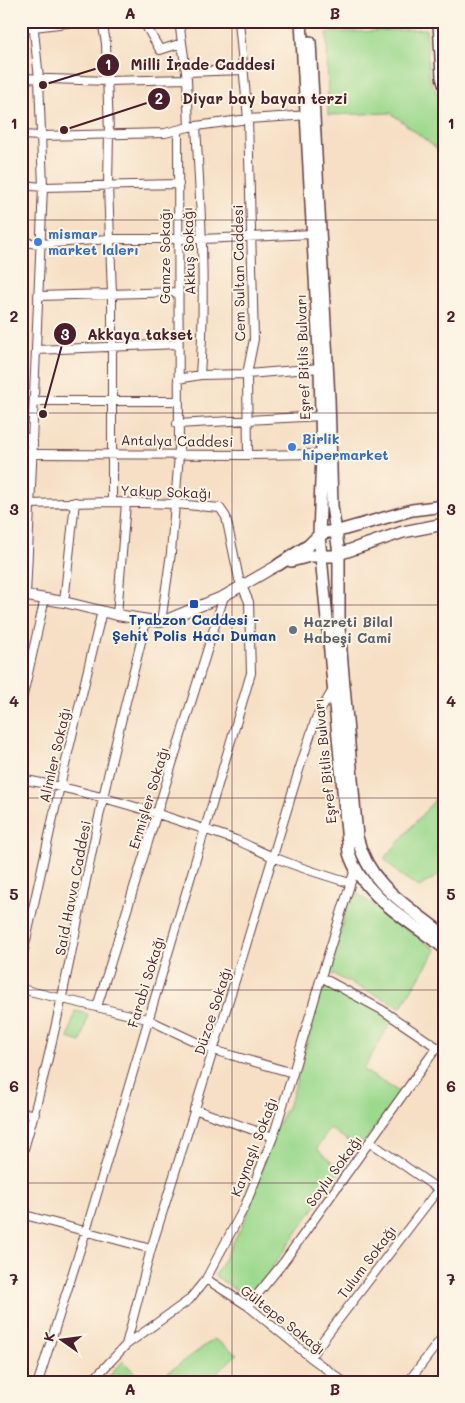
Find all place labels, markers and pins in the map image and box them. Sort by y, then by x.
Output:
callout: Milli İrade Caddesi [96,50,286,80]
callout: Diyar bay bayan terzi [147,84,358,114]
place label: mismar market lalerı [48,224,139,259]
marker: mismar market lalerı [32,236,44,248]
callout: Akkaya takset [52,319,203,349]
place label: Birlik hipermarket [302,429,388,464]
marker: Birlik hipermarket [286,441,298,453]
marker: Trabzon Caddesi - Şehit Polis Hacı Duman [188,598,200,610]
place label: Trabzon Caddesi - Şehit Polis Hacı Duman [112,610,276,645]
place label: Hazreti Bilal Habeşi Cami [303,612,393,648]
marker: Hazreti Bilal Habeşi Cami [287,624,299,636]

